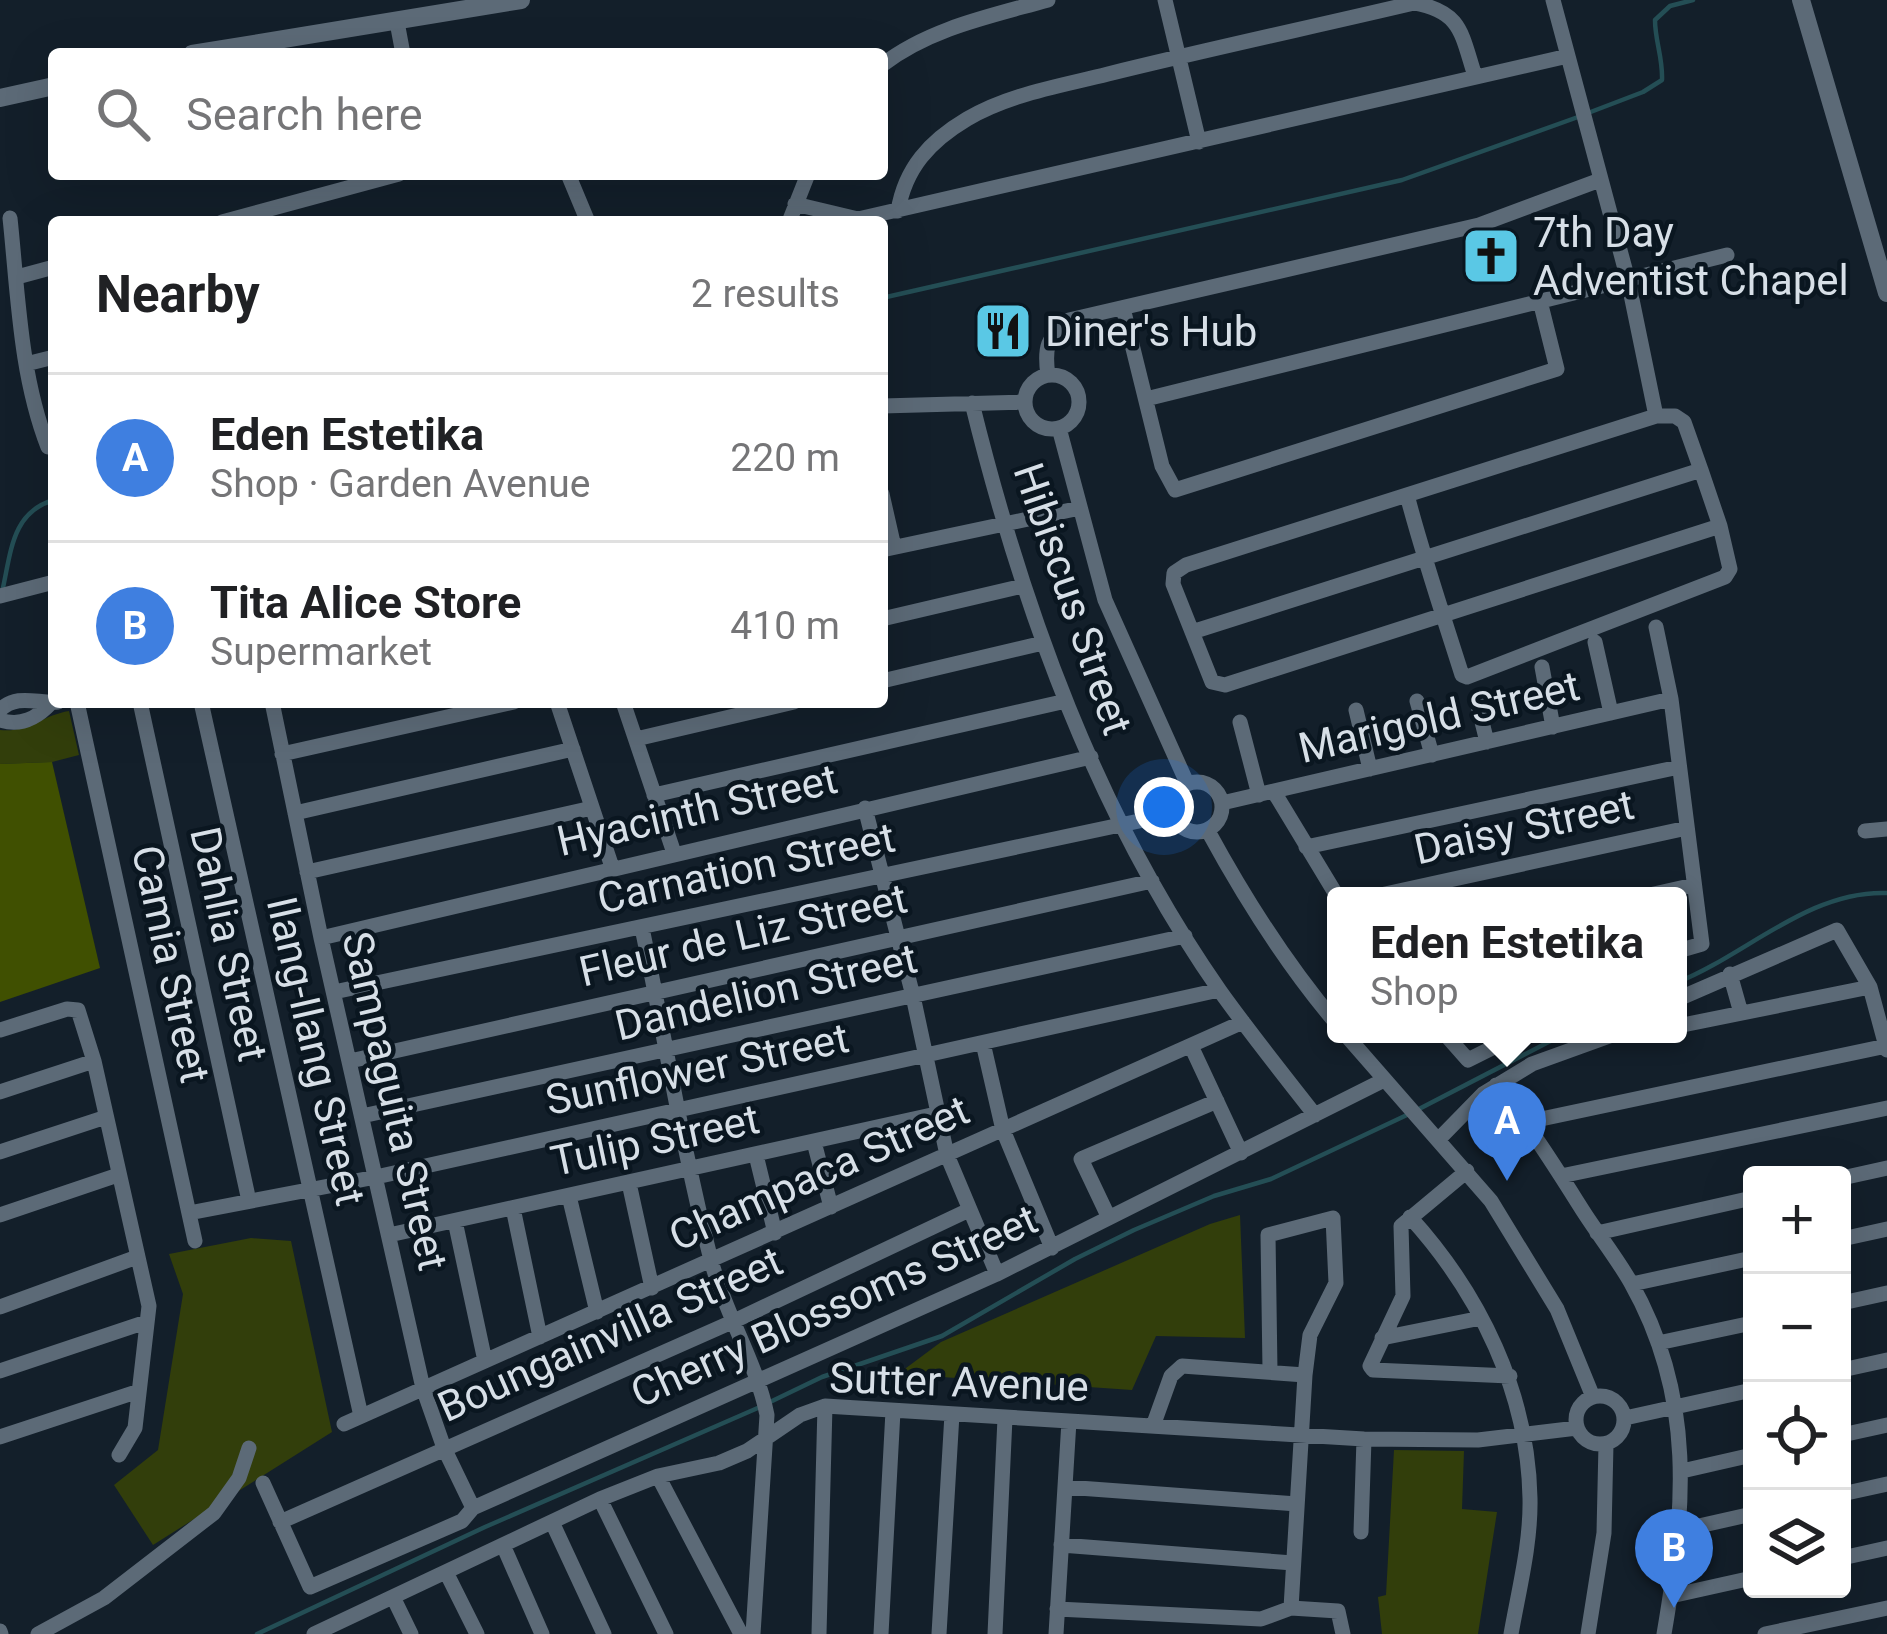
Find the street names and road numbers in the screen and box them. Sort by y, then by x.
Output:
street label: Hibiscus Street [1004,457,1142,741]
street label: Marigold Street [1294,661,1584,773]
street label: Hyacinth Street [552,754,842,866]
street label: Daisy Street [1410,780,1638,874]
street label: Carnation Street [593,813,899,923]
street label: Dahlia Street [180,822,278,1066]
street label: Camia Street [122,841,220,1087]
street label: Fleur de Liz Street [574,873,912,997]
street label: Ilang-Ilang Street [257,892,375,1210]
street label: Sampaguita Street [332,927,458,1275]
street label: Dandelion Street [610,933,922,1051]
street label: Sunflower Street [541,1013,853,1125]
street label: Champaca Street [662,1085,976,1261]
street label: Tulip Street [546,1094,764,1186]
street label: Cherry Blossoms Street [623,1194,1045,1418]
street label: Boungainvilla Street [430,1236,790,1432]
street label: Sutter Avenue [828,1353,1090,1411]

